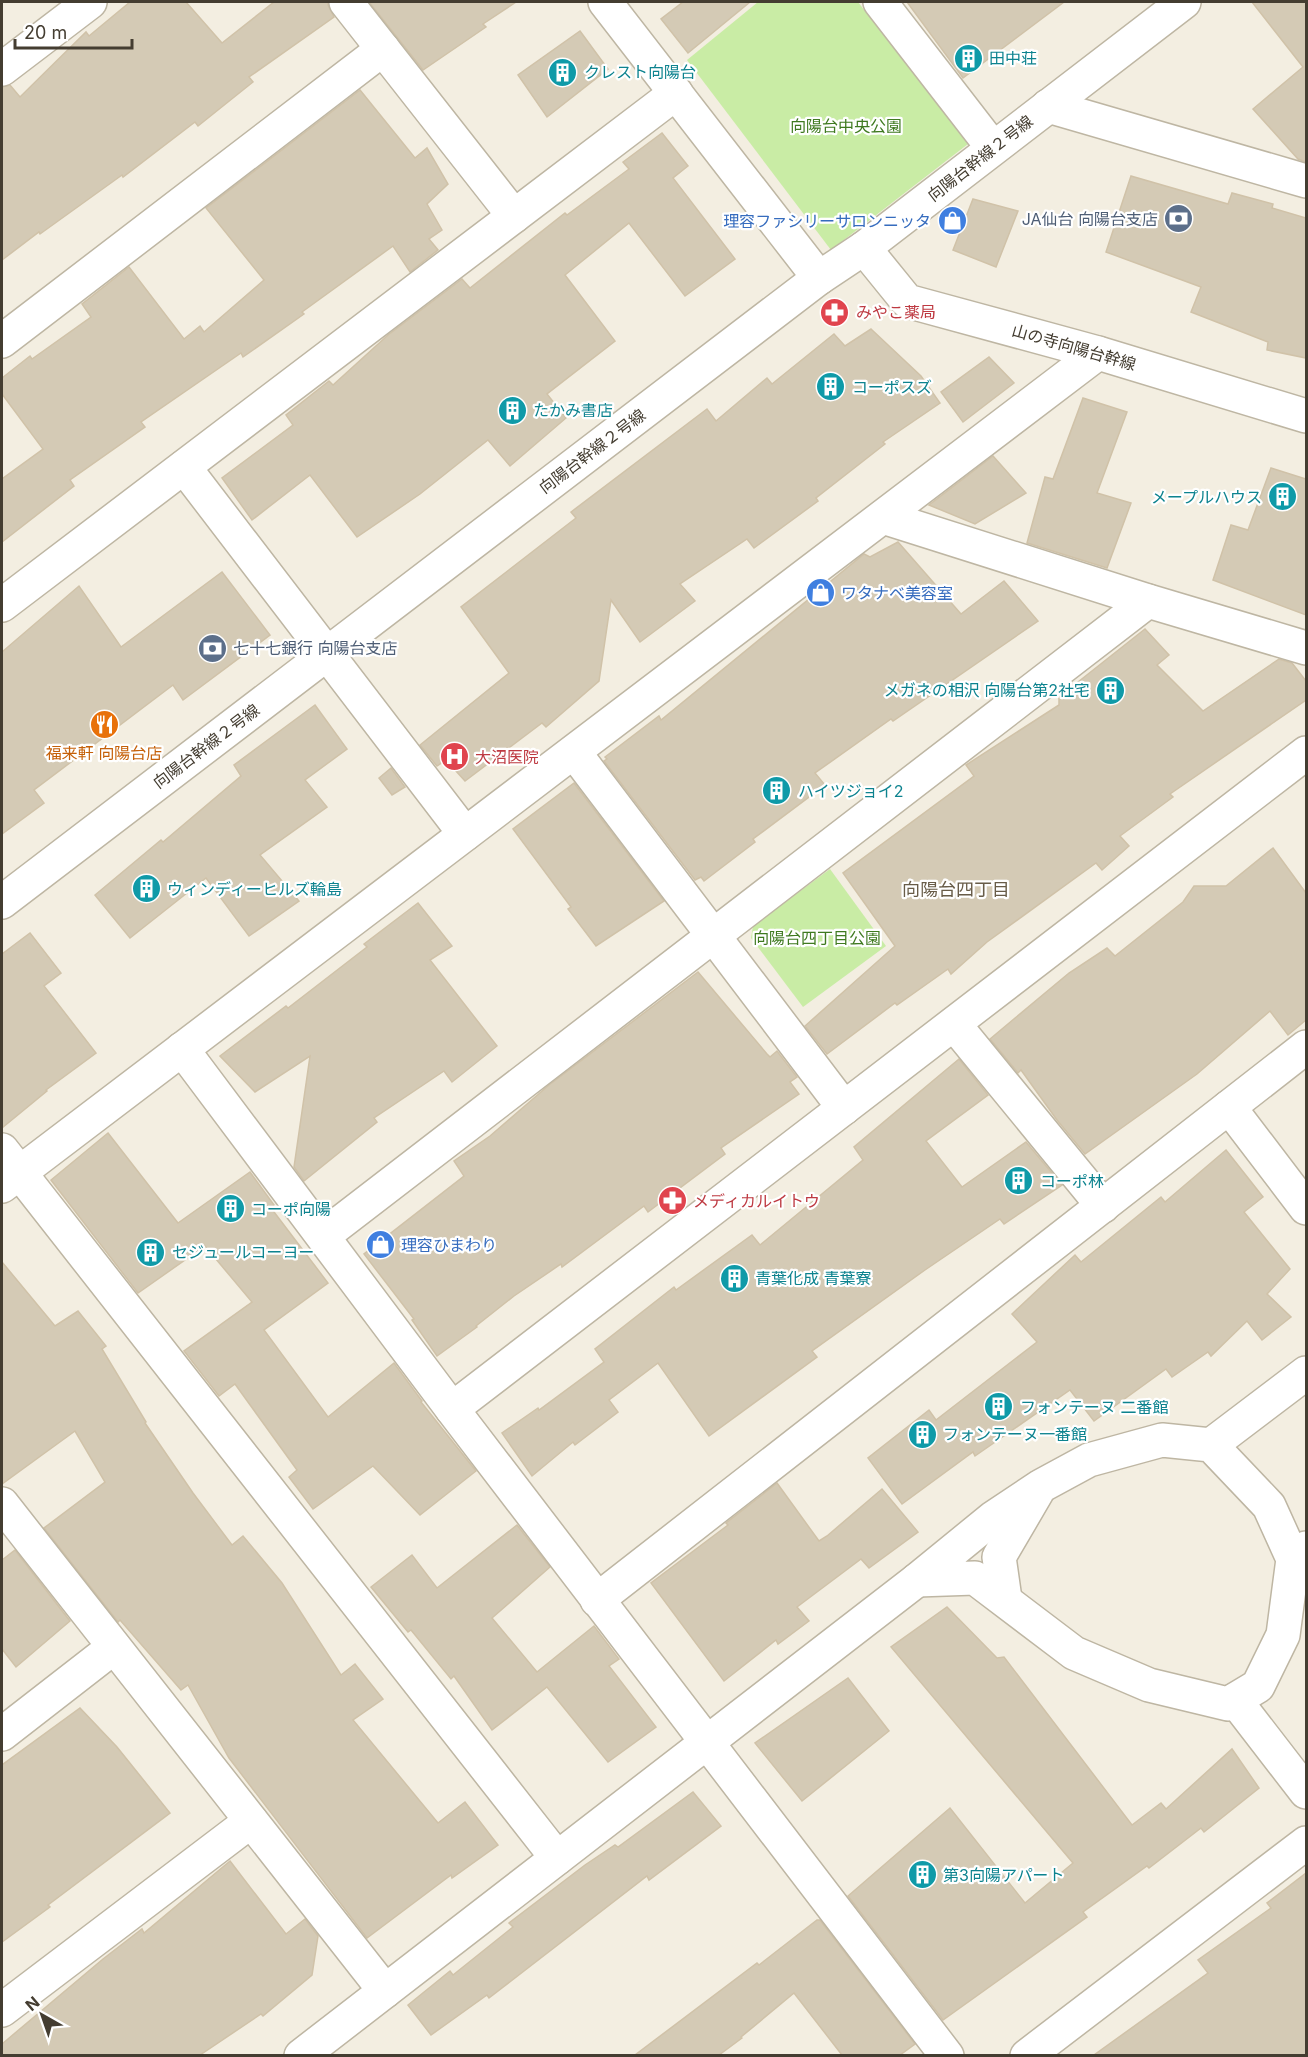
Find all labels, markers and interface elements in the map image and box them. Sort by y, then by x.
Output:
scale bar [15,12,132,50]
text: 20 m [24,22,67,43]
building icon: 田中荘 [952,42,984,74]
place label: 田中荘 [989,48,1037,68]
building icon: クレスト向陽台 [547,56,579,88]
place label: クレスト向陽台 [584,62,696,82]
street label: 向陽台幹線２号線 [923,111,1037,205]
park label: 向陽台中央公園 [790,116,902,136]
bank icon: JA仙台 向陽台支店 [1163,203,1195,235]
shop icon: 理容ファシリーサロンニッタ [936,205,968,237]
place label: JA仙台 向陽台支店 [1022,209,1158,229]
place label: 理容ファシリーサロンニッタ [723,211,931,231]
pharmacy icon: みやこ薬局 [819,296,851,328]
place label: みやこ薬局 [856,302,936,322]
street label: 山の寺向陽台幹線 [1010,320,1138,374]
building icon: コーポスズ [815,371,847,403]
place label: コーポスズ [852,377,932,397]
building icon: たかみ書店 [496,394,528,426]
place label: たかみ書店 [533,400,613,420]
street label: 向陽台幹線２号線 [535,404,649,498]
building icon: メープルハウス [1267,481,1299,513]
place label: メープルハウス [1151,487,1262,507]
shop icon: ワタナベ美容室 [804,577,836,609]
place label: ワタナベ美容室 [841,583,953,603]
bank icon: 七十七銀行 向陽台支店 [196,632,228,664]
place label: 七十七銀行 向陽台支店 [233,638,398,658]
building icon: メガネの相沢 向陽台第2社宅 [1095,674,1127,706]
place label: メガネの相沢 向陽台第2社宅 [884,680,1090,700]
street label: 向陽台幹線２号線 [149,699,263,793]
restaurant icon: 福来軒 向陽台店 [88,709,120,741]
hospital icon: 大沼医院 [438,741,470,773]
place label: 福来軒 向陽台店 [46,743,162,763]
place label: 大沼医院 [475,747,539,767]
building icon: ハイツジョイ2 [761,775,793,807]
place label: ハイツジョイ2 [798,781,903,801]
building icon: ウィンディーヒルズ輪島 [130,873,162,905]
place label: ウィンディーヒルズ輪島 [167,879,342,899]
district label: 向陽台四丁目 [902,879,1010,900]
park label: 向陽台四丁目公園 [753,928,881,948]
building icon: コーポ林 [1003,1165,1035,1197]
place label: コーポ林 [1040,1171,1104,1191]
pharmacy icon: メディカルイトウ [656,1185,688,1217]
place label: メディカルイトウ [693,1191,820,1211]
building icon: コーポ向陽 [214,1193,246,1225]
place label: コーポ向陽 [251,1199,331,1219]
shop icon: 理容ひまわり [364,1229,396,1261]
place label: 理容ひまわり [401,1235,497,1255]
building icon: セジュールコーヨー [135,1236,167,1268]
place label: セジュールコーヨー [172,1242,315,1262]
building icon: 青葉化成 青葉寮 [718,1262,750,1294]
place label: 青葉化成 青葉寮 [755,1268,872,1288]
building icon: フォンテーヌ 二番館 [983,1391,1015,1423]
place label: フォンテーヌ 二番館 [1020,1397,1169,1417]
building icon: フォンテーヌ一番館 [906,1418,938,1450]
place label: フォンテーヌ一番館 [943,1424,1087,1444]
building icon: 第3向陽アパート [906,1859,938,1891]
place label: 第3向陽アパート [943,1865,1065,1885]
north arrow [12,1985,72,2045]
text: N [21,1992,43,2015]

